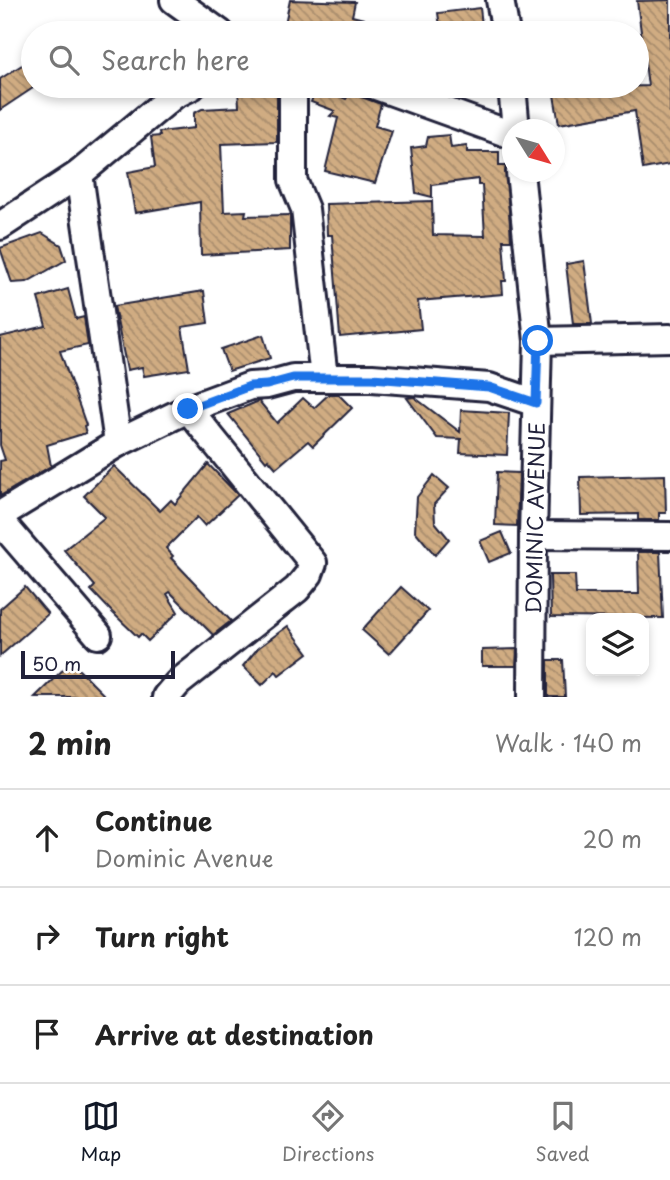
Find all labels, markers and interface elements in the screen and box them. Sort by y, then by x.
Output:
search box [21,21,649,98]
text: Search here [101,40,250,79]
icon: search [45,41,83,79]
north arrow [502,119,565,182]
route start [522,325,553,356]
route end [172,393,203,424]
street label: DOMINIC AVENUE [516,422,552,614]
map controls [586,613,649,676]
button: layers [586,613,649,676]
scale bar [21,648,175,680]
text: 50 m [32,649,81,677]
text: 2 min [28,720,112,765]
text: Walk · 140 m [495,725,642,760]
text: Continue [95,801,212,840]
icon: ahead [28,819,66,857]
text: 20 m [583,821,642,856]
text: Dominic Avenue [95,840,273,875]
icon: right [28,917,66,955]
text: Turn right [95,917,229,956]
text: 120 m [574,919,642,954]
icon: arrive [28,1015,66,1053]
text: Arrive at destination [95,1015,374,1054]
tab: Map [81,1097,121,1167]
tab: Directions [282,1097,375,1167]
tab: Saved [536,1097,589,1167]

